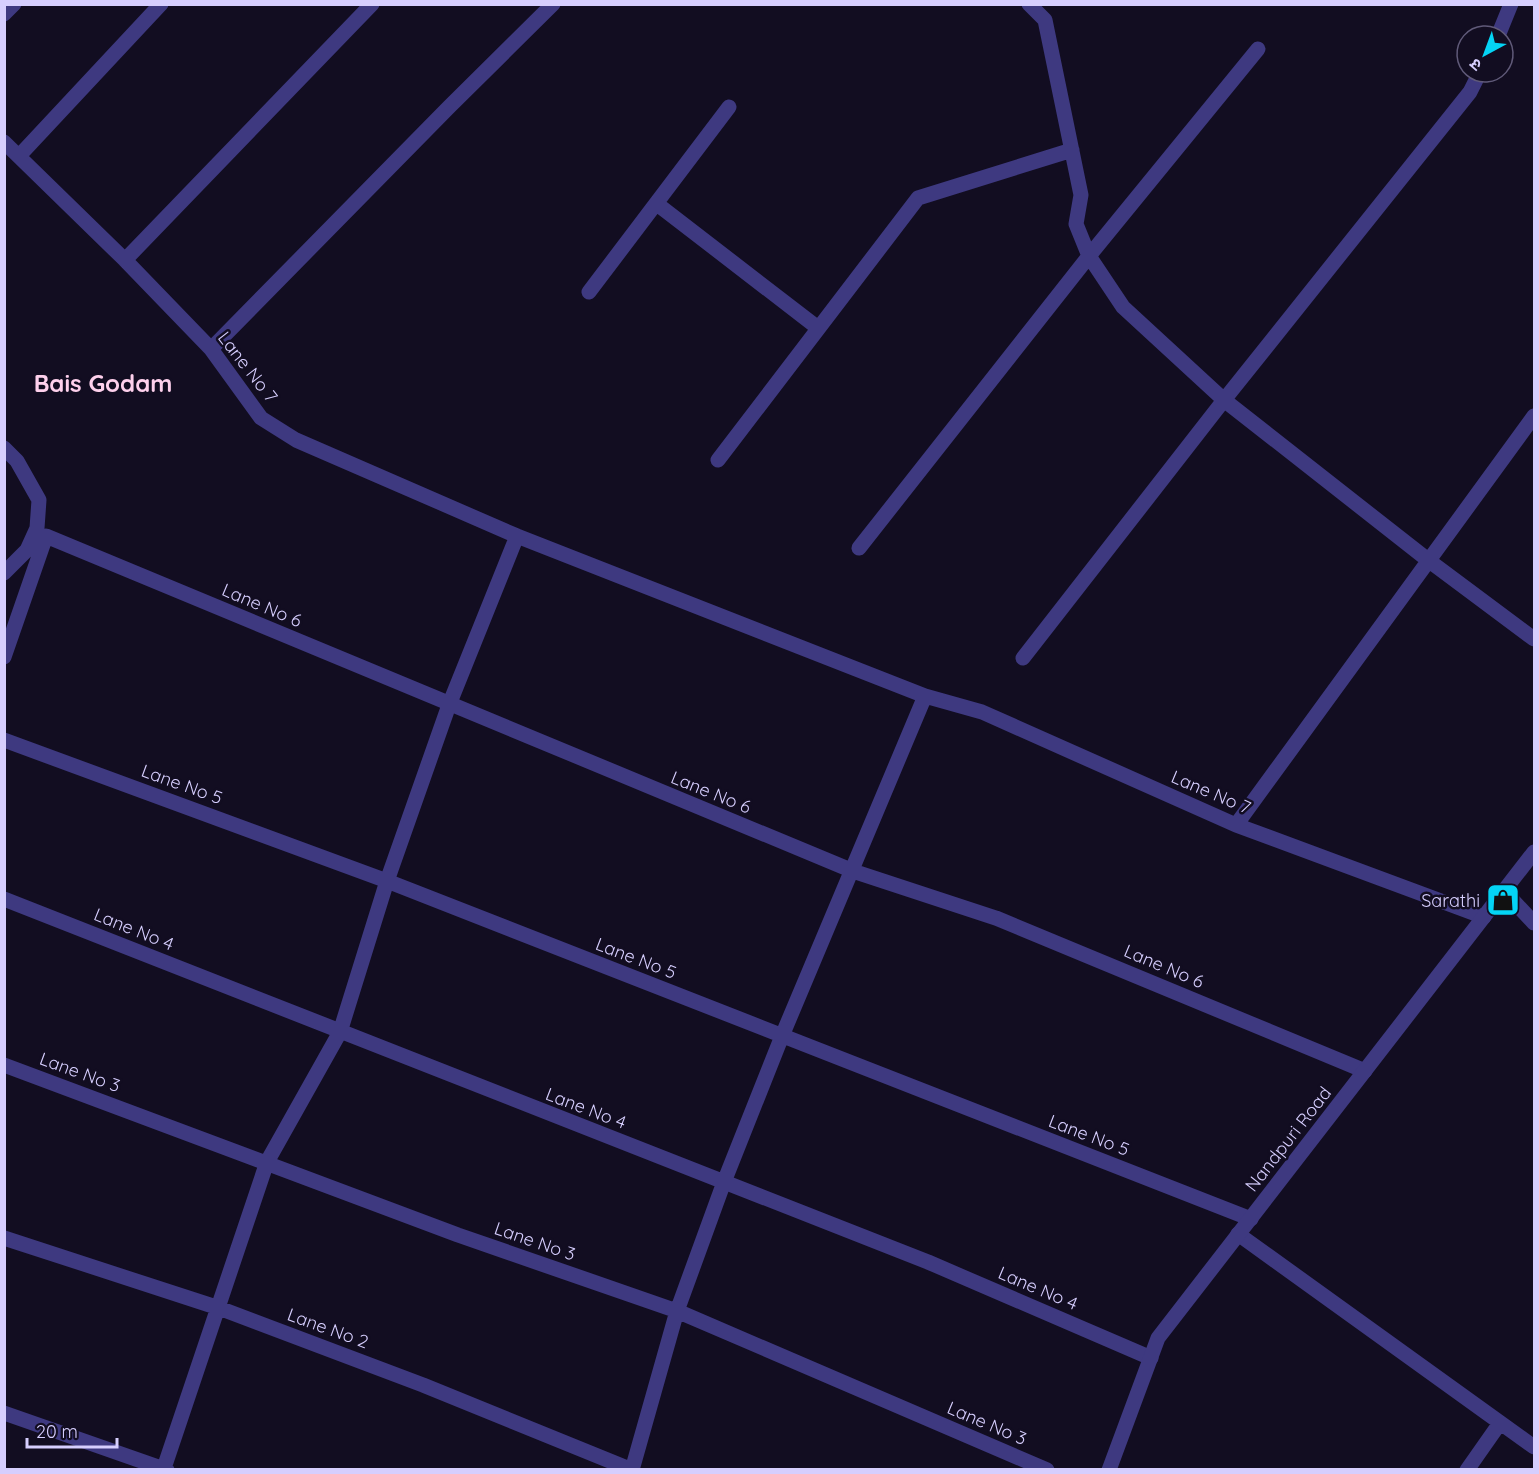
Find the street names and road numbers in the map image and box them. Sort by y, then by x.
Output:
street label: Lane No 7 [213,327,283,407]
street label: Lane No 6 [219,578,306,632]
street label: Lane No 5 [138,759,226,809]
street label: Lane No 7 [1168,765,1254,819]
street label: Lane No 6 [667,766,755,819]
street label: Lane No 4 [91,903,177,955]
street label: Lane No 5 [592,932,680,984]
street label: Lane No 6 [1121,939,1208,993]
street label: Lane No 3 [36,1047,124,1097]
street label: Lane No 4 [543,1082,629,1134]
street label: Nandpuri Road [1240,1082,1336,1196]
street label: Lane No 5 [1045,1109,1133,1161]
street label: Lane No 3 [491,1216,579,1266]
street label: Lane No 4 [995,1261,1081,1315]
street label: Lane No 2 [284,1303,372,1353]
street label: Lane No 3 [944,1396,1030,1450]

